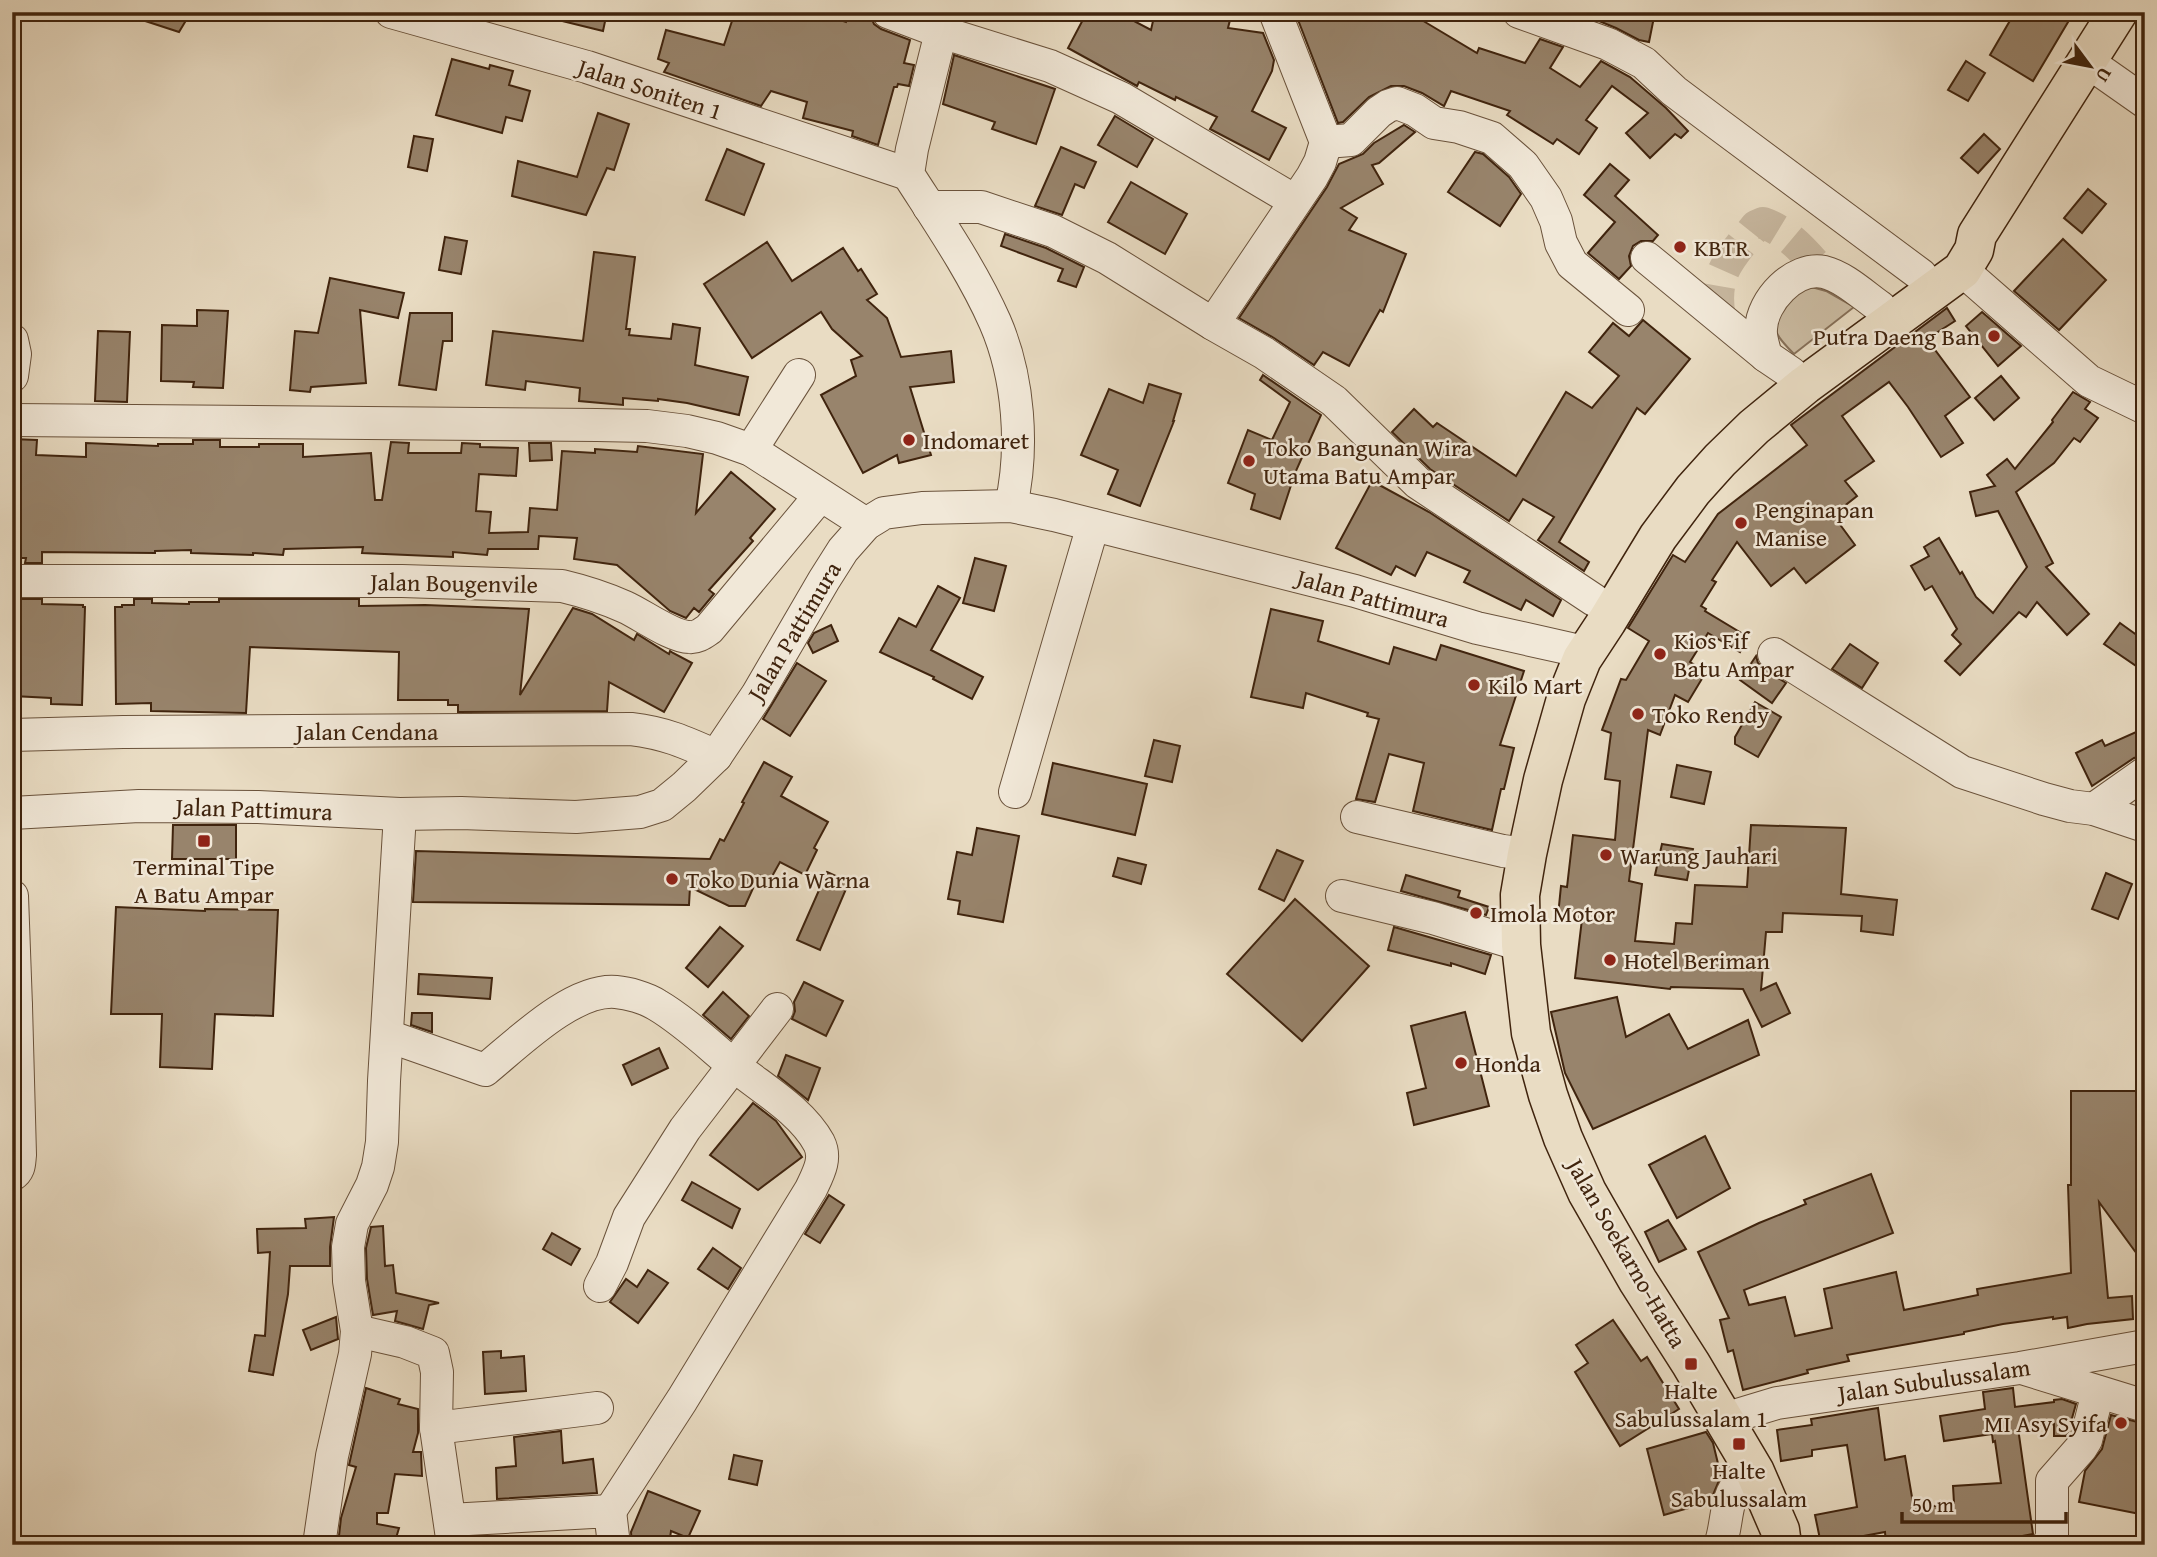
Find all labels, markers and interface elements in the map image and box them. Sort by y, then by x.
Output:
north arrow [2056,32,2126,102]
street label: Jalan Soniten 1 [570,48,727,129]
text: U [2089,62,2120,88]
place label: KBTR [1694,230,1749,265]
marker: KBTR [1672,239,1688,255]
place label: Putra Daeng Ban [1813,319,1981,354]
marker: Putra Daeng Ban [1986,328,2002,344]
place label: Indomaret [923,423,1030,458]
place label: Toko Bangunan Wira Utama Batu Ampar [1263,430,1473,493]
marker: Indomaret [901,432,917,448]
marker: Toko Bangunan Wira Utama Batu Ampar [1241,453,1257,469]
place label: Penginapan Manise [1755,492,1874,555]
marker: Penginapan Manise [1733,515,1749,531]
street label: Jalan Pattimura [737,554,850,710]
street label: Jalan Pattimura [1290,559,1454,637]
street label: Jalan Bougenvile [367,564,538,602]
place label: Kios Fif Batu Ampar [1674,623,1794,686]
marker: Kios Fif Batu Ampar [1652,646,1668,662]
place label: Kilo Mart [1488,668,1583,703]
marker: Kilo Mart [1466,677,1482,693]
place label: Toko Rendy [1652,697,1769,732]
marker: Toko Rendy [1630,706,1646,722]
street label: Jalan Cendana [293,714,439,749]
street label: Jalan Pattimura [172,789,334,829]
marker: Terminal Tipe A Batu Ampar [196,833,212,849]
place label: Warung Jauhari [1620,838,1778,873]
marker: Warung Jauhari [1598,847,1614,863]
place label: Terminal Tipe A Batu Ampar [133,849,275,912]
place label: Toko Dunia Warna [686,862,871,897]
marker: Toko Dunia Warna [664,871,680,887]
place label: Imola Motor [1490,896,1615,931]
marker: Imola Motor [1468,905,1484,921]
place label: Hotel Beriman [1624,943,1770,978]
marker: Hotel Beriman [1602,952,1618,968]
place label: Honda [1475,1046,1541,1081]
marker: Honda [1453,1055,1469,1071]
street label: Jalan Soekarno-Hatta [1557,1149,1696,1355]
street label: Jalan Subulussalam [1833,1349,2033,1411]
marker: Halte Sabulussalam 1 [1683,1356,1699,1372]
place label: Halte Sabulussalam 1 [1614,1373,1768,1436]
place label: MI Asy Syifa [1984,1406,2108,1441]
marker: MI Asy Syifa [2113,1415,2129,1431]
marker: Halte Sabulussalam [1731,1436,1747,1452]
place label: Halte Sabulussalam [1671,1453,1808,1516]
scale bar [1902,1480,2066,1524]
text: 50 m [1912,1489,1954,1520]

